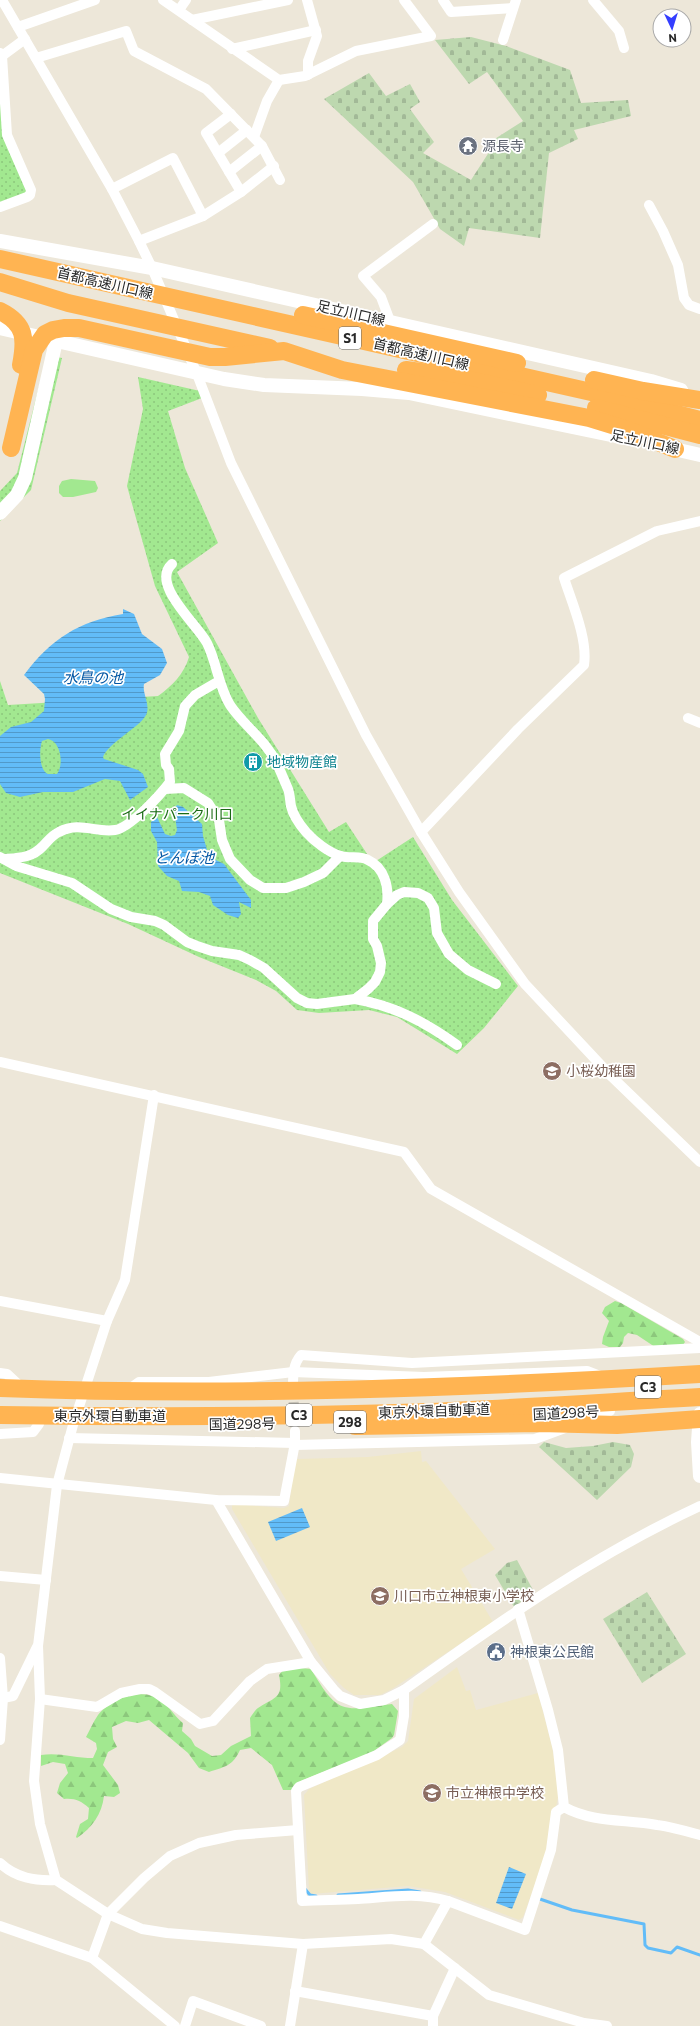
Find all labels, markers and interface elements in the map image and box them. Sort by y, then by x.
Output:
north arrow [652,8,692,48]
text: N [668,32,677,45]
temple icon: 源長寺 [457,135,479,157]
place label: 源長寺 [482,137,524,154]
street label: 首都高速川口線 [55,263,155,302]
street label: 足立川口線 [315,296,387,329]
road number: S1 [339,327,361,349]
street label: 首都高速川口線 [371,334,471,373]
street label: 足立川口線 [609,426,681,457]
water label: 水鳥の池 [63,668,125,686]
building icon: 地域物産館 [242,751,264,773]
place label: 地域物産館 [267,753,337,770]
park label: イイナパーク川口 [121,805,233,822]
water label: とんぼ池 [154,848,216,866]
school or university icon: 小桜幼稚園 [541,1060,563,1082]
place label: 小桜幼稚園 [566,1062,636,1079]
road number: C3 [635,1376,661,1398]
street label: 東京外環自動車道 [378,1400,490,1421]
street label: 国道298号 [532,1402,600,1423]
road number: C3 [286,1404,312,1426]
street label: 東京外環自動車道 [54,1407,166,1424]
road number: 298 [334,1411,366,1433]
street label: 国道298号 [208,1414,276,1433]
school or university icon: 川口市立神根東小学校 [369,1585,391,1607]
place label: 川口市立神根東小学校 [394,1587,534,1604]
public building icon: 神根東公民館 [485,1641,507,1663]
place label: 神根東公民館 [510,1643,594,1660]
school or university icon: 市立神根中学校 [421,1782,443,1804]
place label: 市立神根中学校 [446,1784,544,1801]

